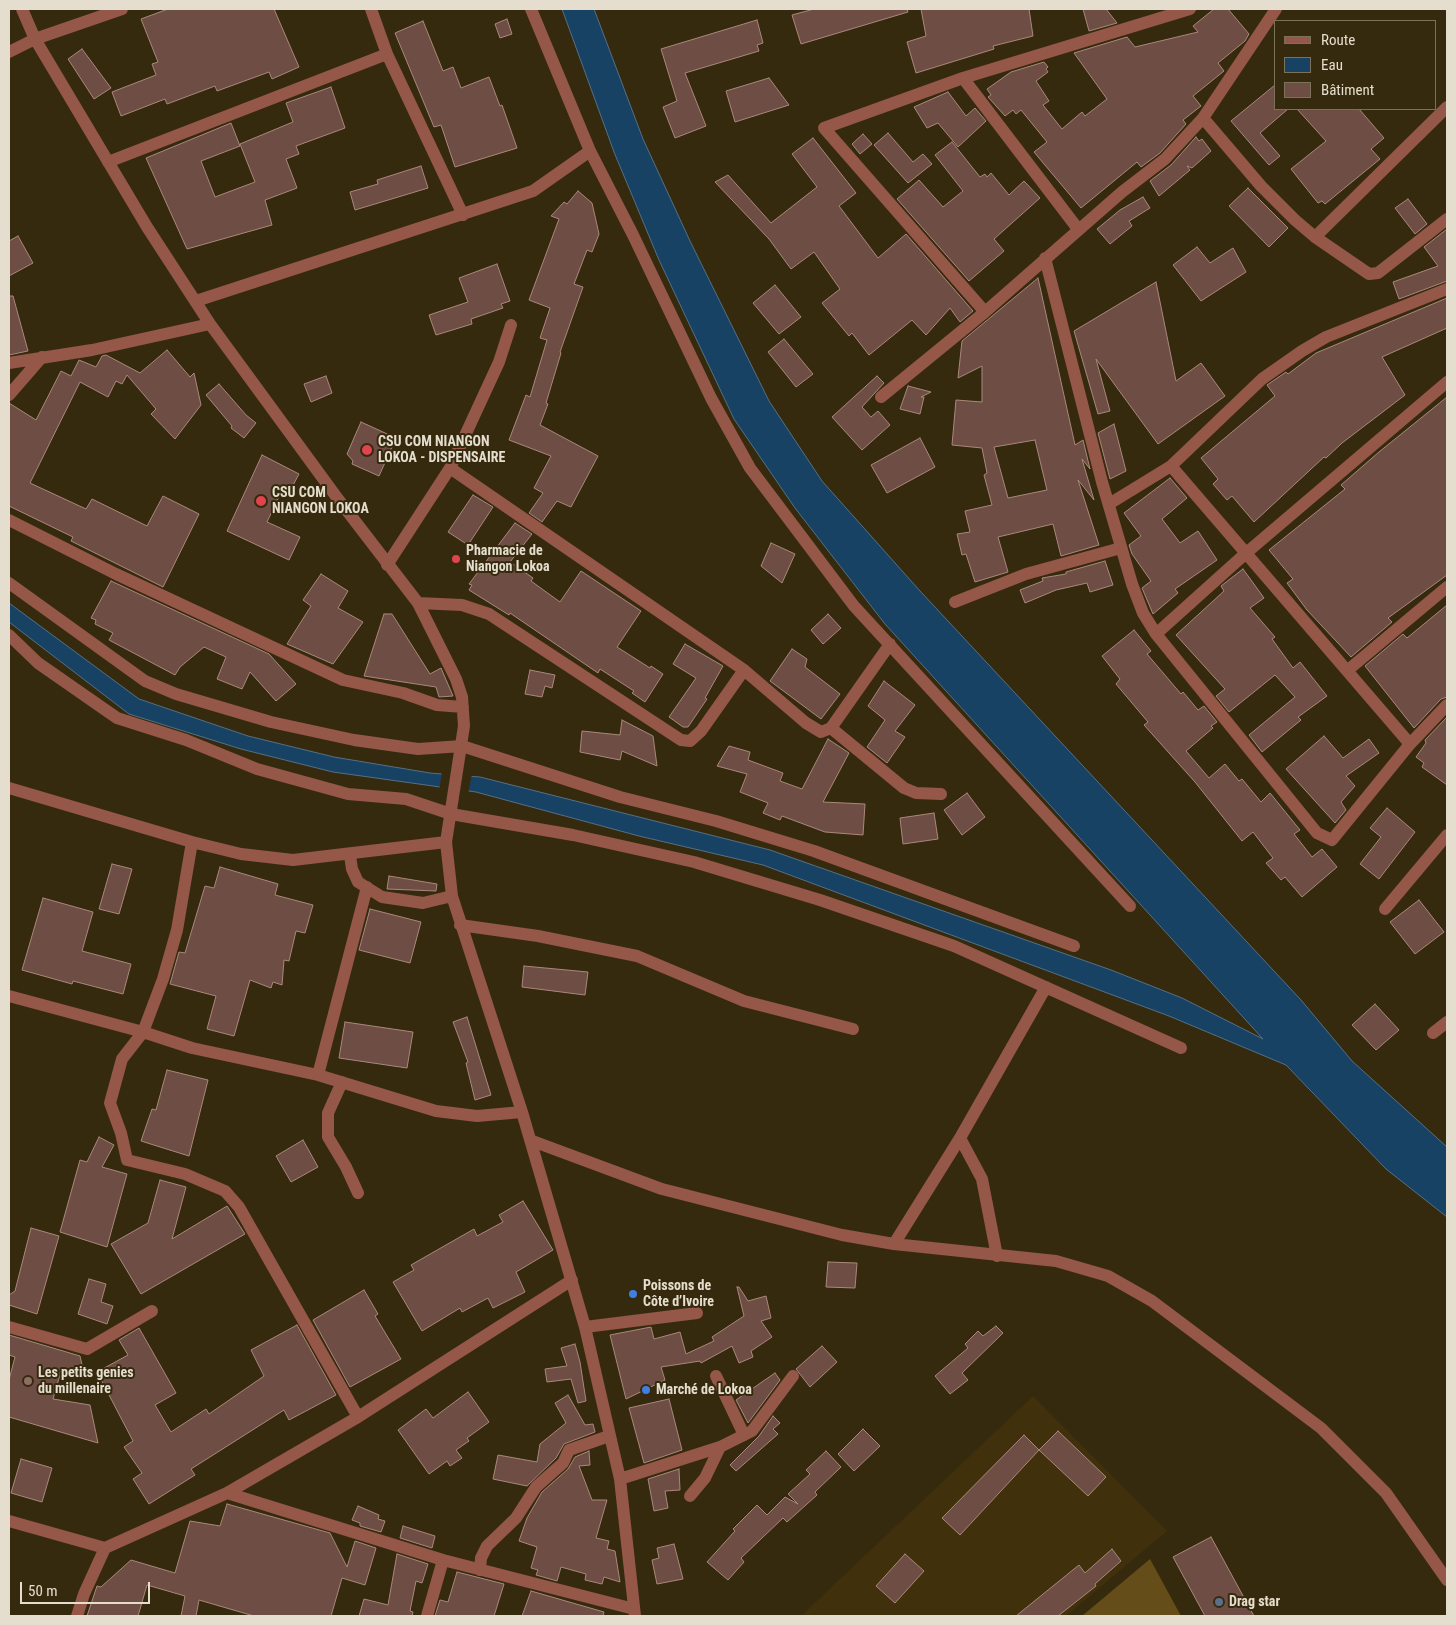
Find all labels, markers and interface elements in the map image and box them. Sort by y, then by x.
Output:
legend [1274,20,1436,110]
text: Route [1321,31,1355,49]
text: Eau [1321,56,1343,74]
text: Bâtiment [1321,81,1374,99]
place label: CSU COM NIANGON LOKOA - DISPENSAIRE [378,434,505,467]
marker: CSU COM NIANGON LOKOA - DISPENSAIRE [360,443,374,457]
place label: CSU COM NIANGON LOKOA [272,485,369,518]
marker: CSU COM NIANGON LOKOA [254,494,268,508]
place label: Pharmacie de Niangon Lokoa [466,543,550,576]
marker: Pharmacie de Niangon Lokoa [450,553,462,565]
place label: Poissons de Côte d’Ivoire [643,1278,714,1310]
marker: Poissons de Côte d’Ivoire [627,1288,639,1300]
place label: Les petits genies du millenaire [38,1365,134,1398]
marker: Les petits genies du millenaire [22,1375,34,1387]
place label: Marché de Lokoa [656,1382,752,1398]
marker: Marché de Lokoa [640,1384,652,1396]
scale bar [22,1572,152,1604]
text: 50 m [28,1582,58,1600]
place label: Drag star [1229,1594,1280,1610]
marker: Drag star [1213,1596,1225,1608]

